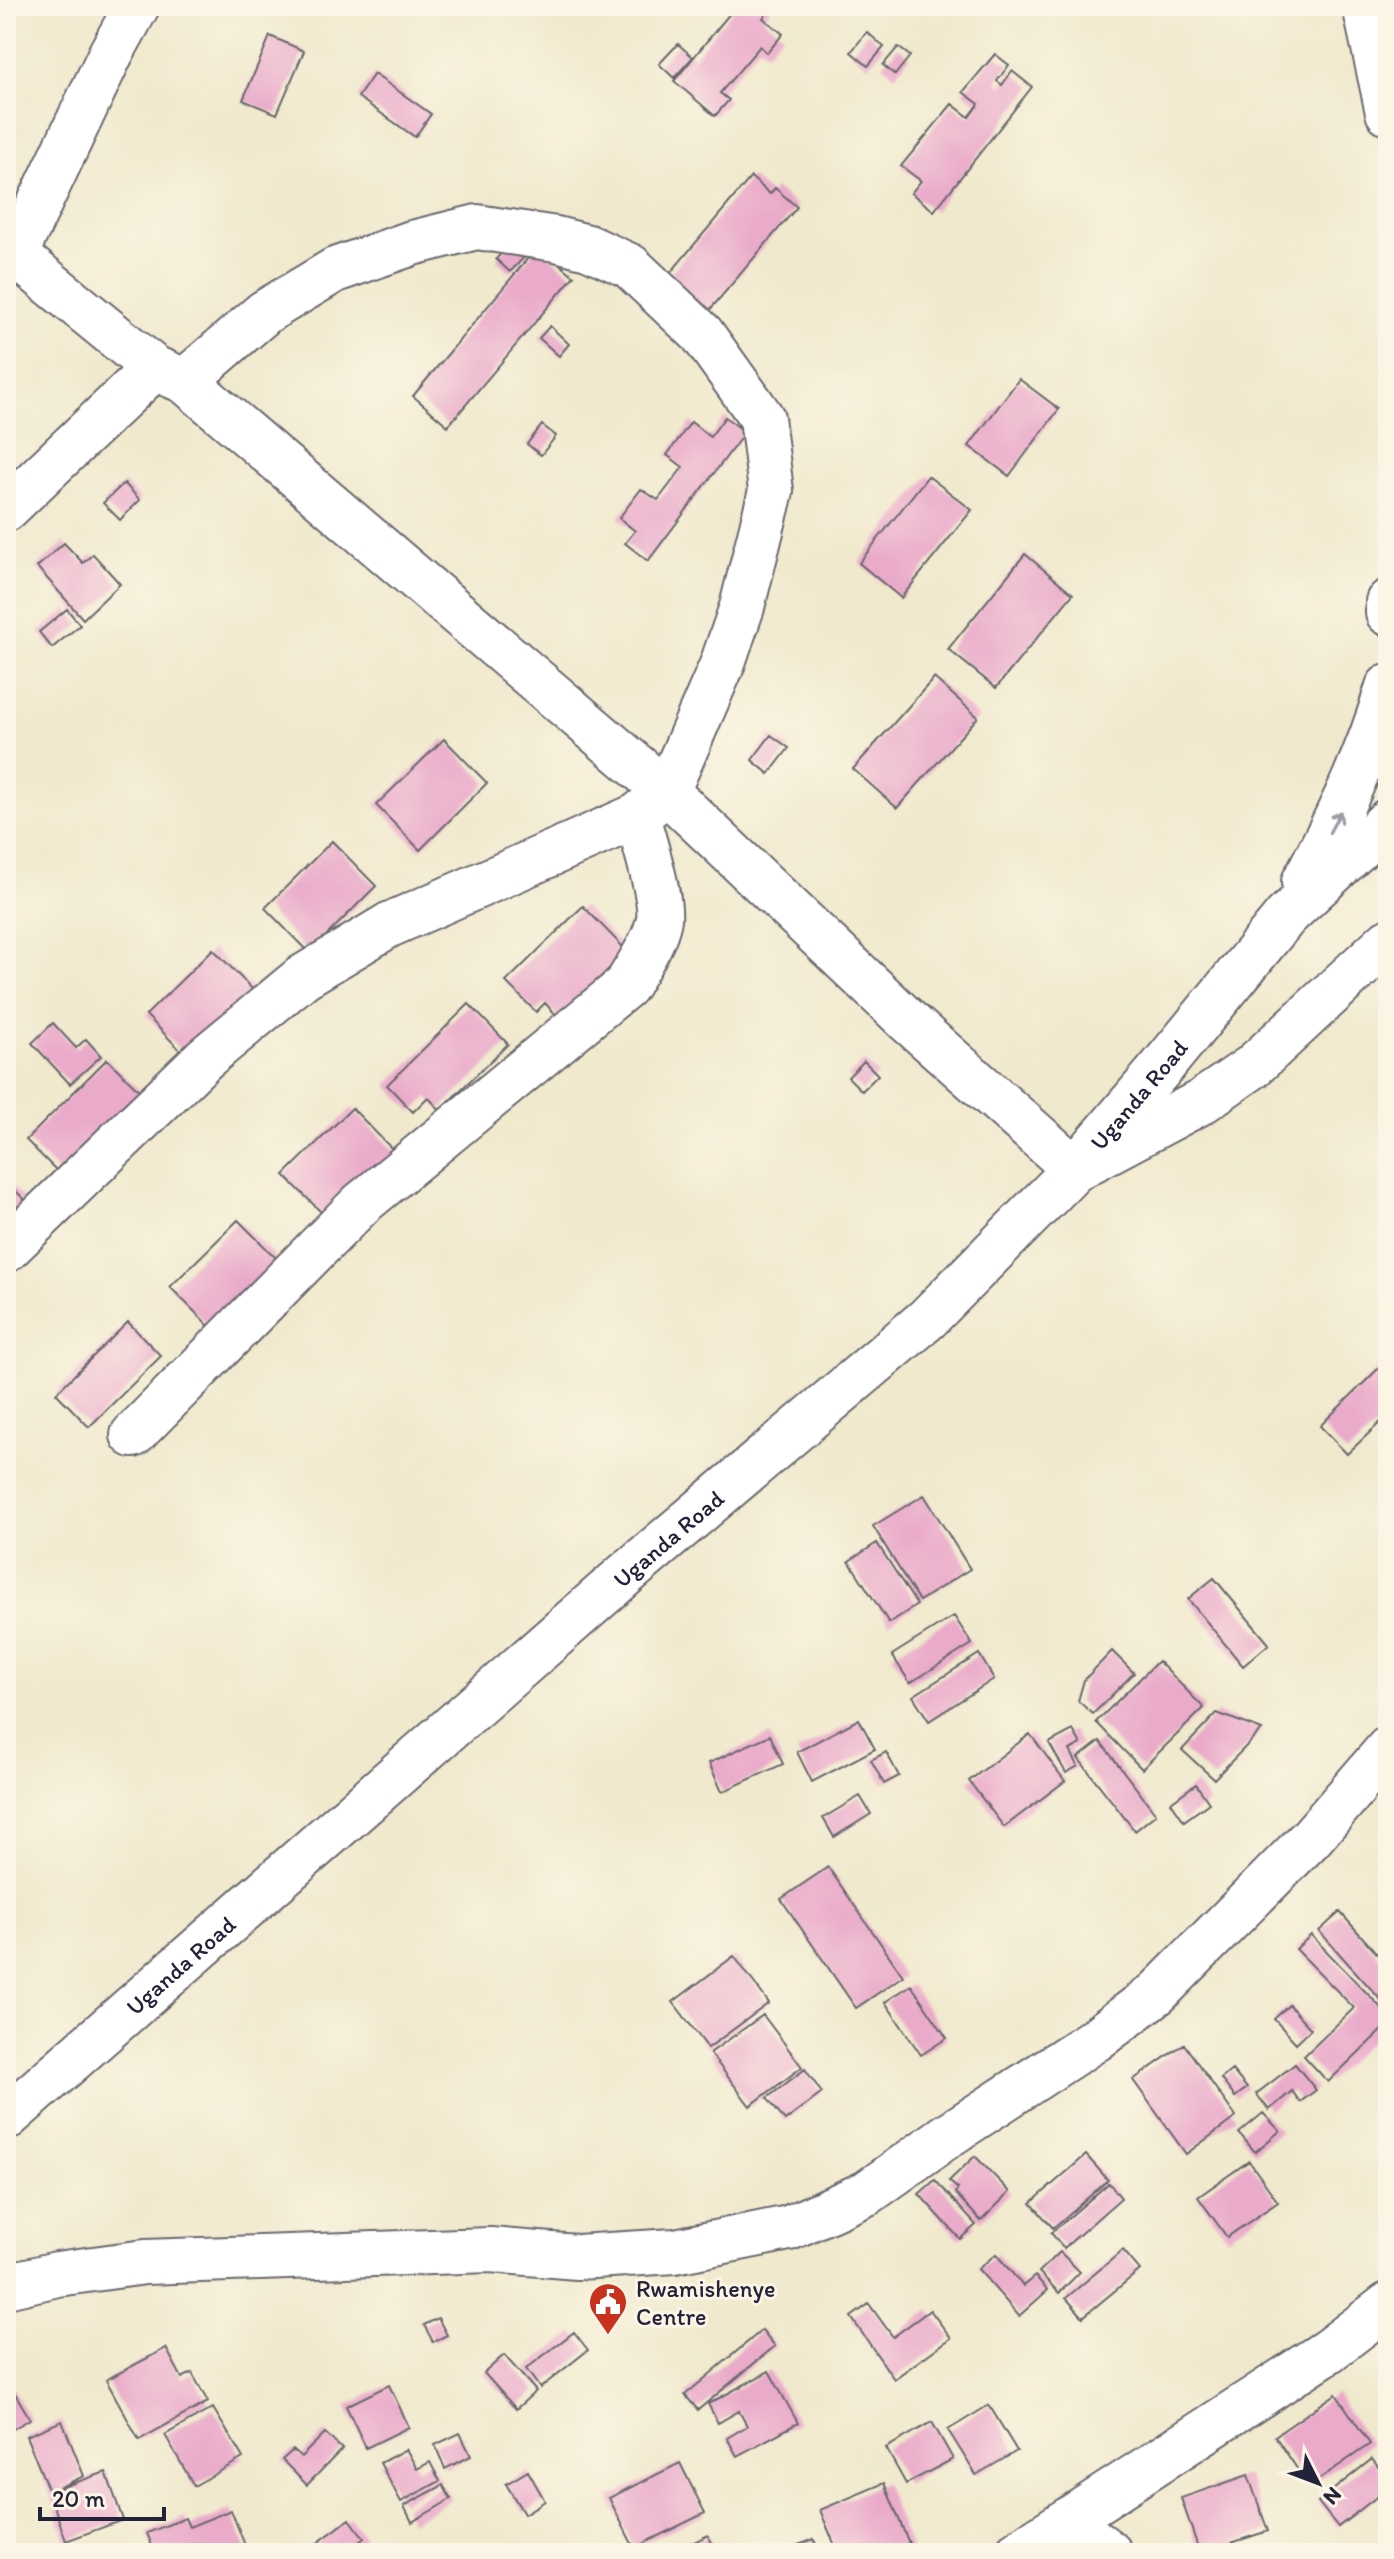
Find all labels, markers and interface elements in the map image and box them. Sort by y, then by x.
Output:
one-way arrow [1328,811,1344,835]
street label: Uganda Road [1083,1033,1193,1156]
street label: Uganda Road [607,1483,729,1593]
street label: Uganda Road [120,1909,241,2021]
place label: Rwamishenye Centre [636,2274,775,2331]
public building icon: Rwamishenye Centre [587,2281,629,2336]
north arrow [1278,2443,1358,2523]
scale bar [40,2471,164,2521]
text: N [1317,2481,1347,2511]
text: 20 m [52,2484,105,2513]

